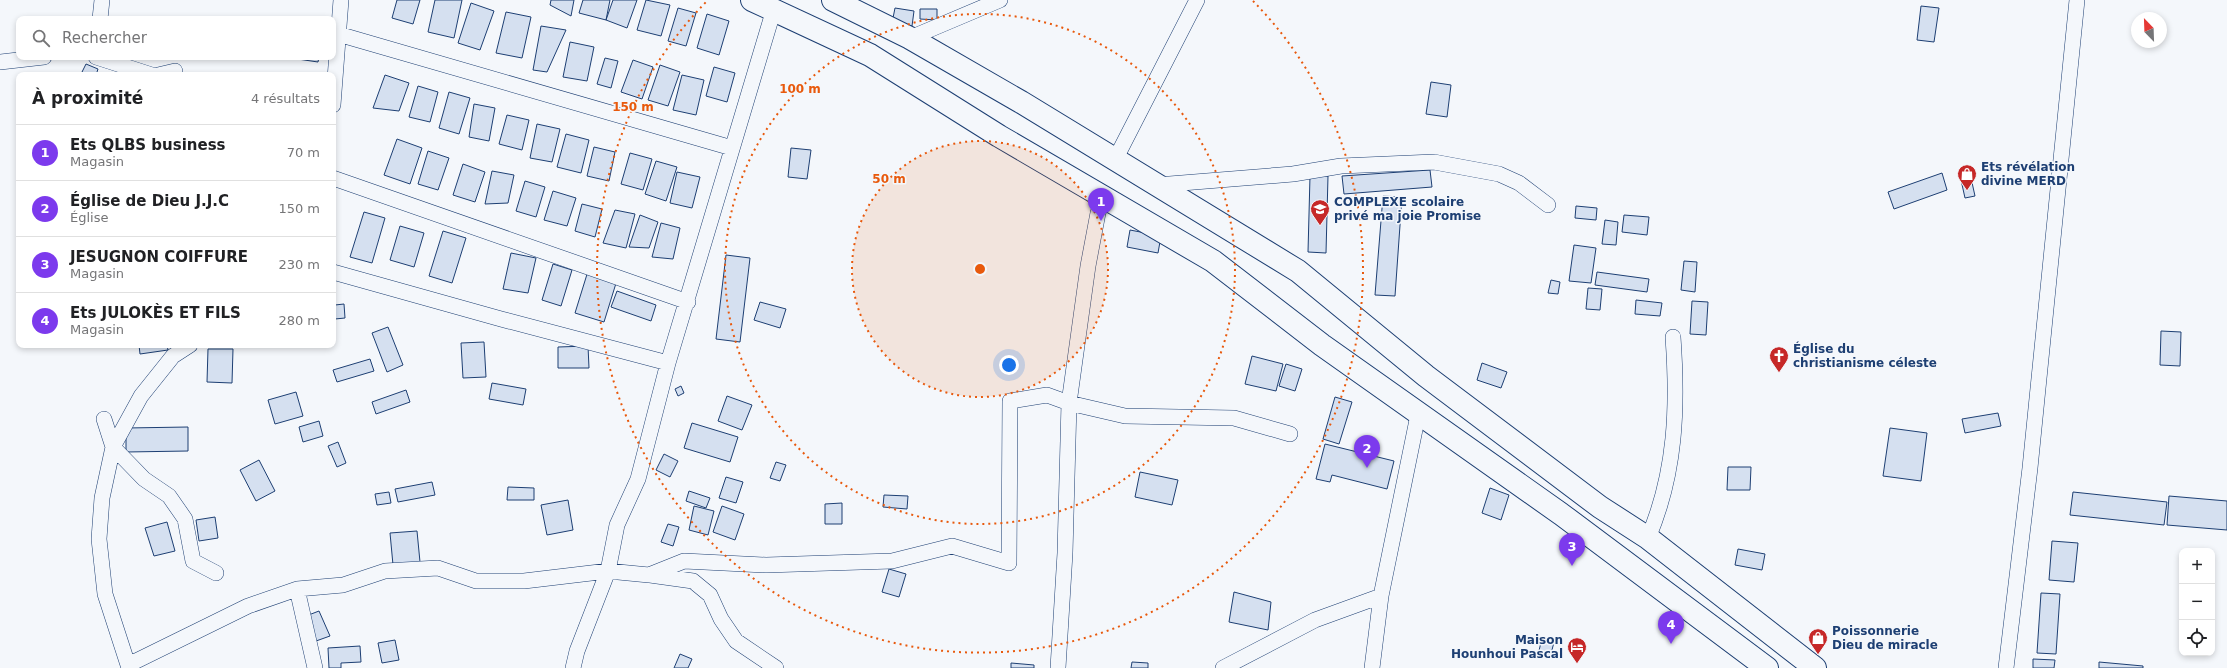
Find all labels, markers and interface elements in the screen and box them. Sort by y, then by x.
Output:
north arrow [2131,12,2167,48]
search box [16,16,336,60]
icon: search [30,27,52,49]
text: Rechercher [62,29,147,47]
text: 100 m [779,82,821,96]
text: À proximité [32,88,143,108]
text: 4 résultats [251,91,320,106]
text: 150 m [612,100,654,114]
text: Ets QLBS business [70,136,226,154]
text: 1 [40,145,50,160]
text: 70 m [287,145,320,160]
text: Magasin [70,154,124,169]
place label: Ets révélation divine MERD [1981,160,2075,188]
shop icon: Ets révélation divine MERD [1956,163,1978,191]
text: 50 m [872,172,906,186]
pin: 1 [1088,188,1114,221]
text: Église de Dieu J.J.C [70,192,229,210]
place label: COMPLEXE scolaire privé ma joie Promise [1334,195,1481,223]
school or university icon: COMPLEXE scolaire privé ma joie Promise [1309,198,1331,226]
text: 2 [40,201,50,216]
text: 150 m [278,201,320,216]
text: Église [70,210,108,225]
text: JESUGNON COIFFURE [70,248,248,266]
text: 3 [40,257,50,272]
text: 230 m [278,257,320,272]
centre of rings [973,262,987,276]
text: Magasin [70,266,124,281]
text: Ets JULOKÈS ET FILS [70,304,241,322]
text: 4 [40,313,50,328]
text: 280 m [278,313,320,328]
text: Magasin [70,322,124,337]
place label: Église du christianisme céleste [1793,341,1937,370]
church icon: Église du christianisme céleste [1768,345,1790,373]
your location [999,355,1019,375]
pin: 2 [1354,435,1380,468]
pin: 3 [1559,533,1585,566]
map controls [2179,548,2215,656]
button: + [2179,548,2215,584]
button: − [2179,584,2215,620]
pin: 4 [1658,611,1684,644]
button: locate [2179,620,2215,656]
place label: Poissonnerie Dieu de miracle [1832,624,1938,652]
shop icon: Poissonnerie Dieu de miracle [1807,627,1829,655]
place label: Maison Hounhoui Pascal [1451,633,1563,661]
hotel icon: Maison Hounhoui Pascal [1566,636,1588,664]

